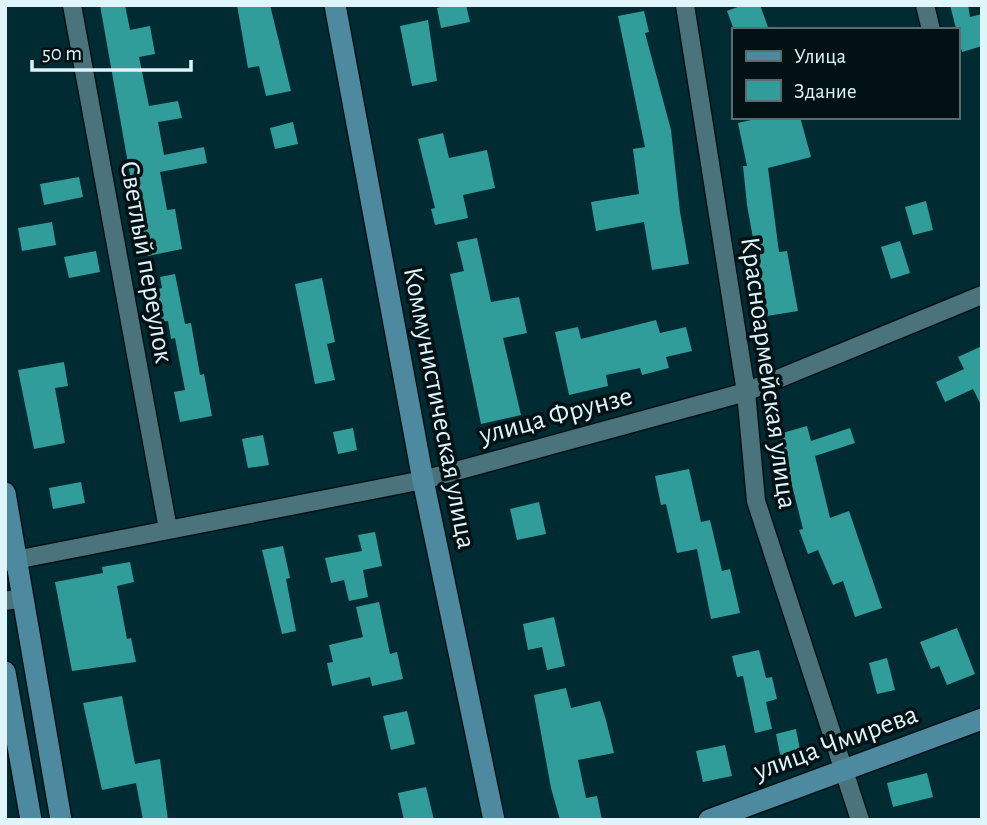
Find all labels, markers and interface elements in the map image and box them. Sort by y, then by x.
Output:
scale bar [32,28,191,72]
legend [732,28,959,119]
text: 50 m [42,43,82,64]
text: Улица [794,46,847,67]
text: Здание [794,81,857,102]
street label: Светлый переулок [114,159,178,365]
street label: Красноармейская улица [735,235,801,511]
street label: Коммунистическая улица [398,265,480,551]
street label: улица Фрунзе [476,382,635,450]
street label: улица Чмирева [749,700,922,786]

